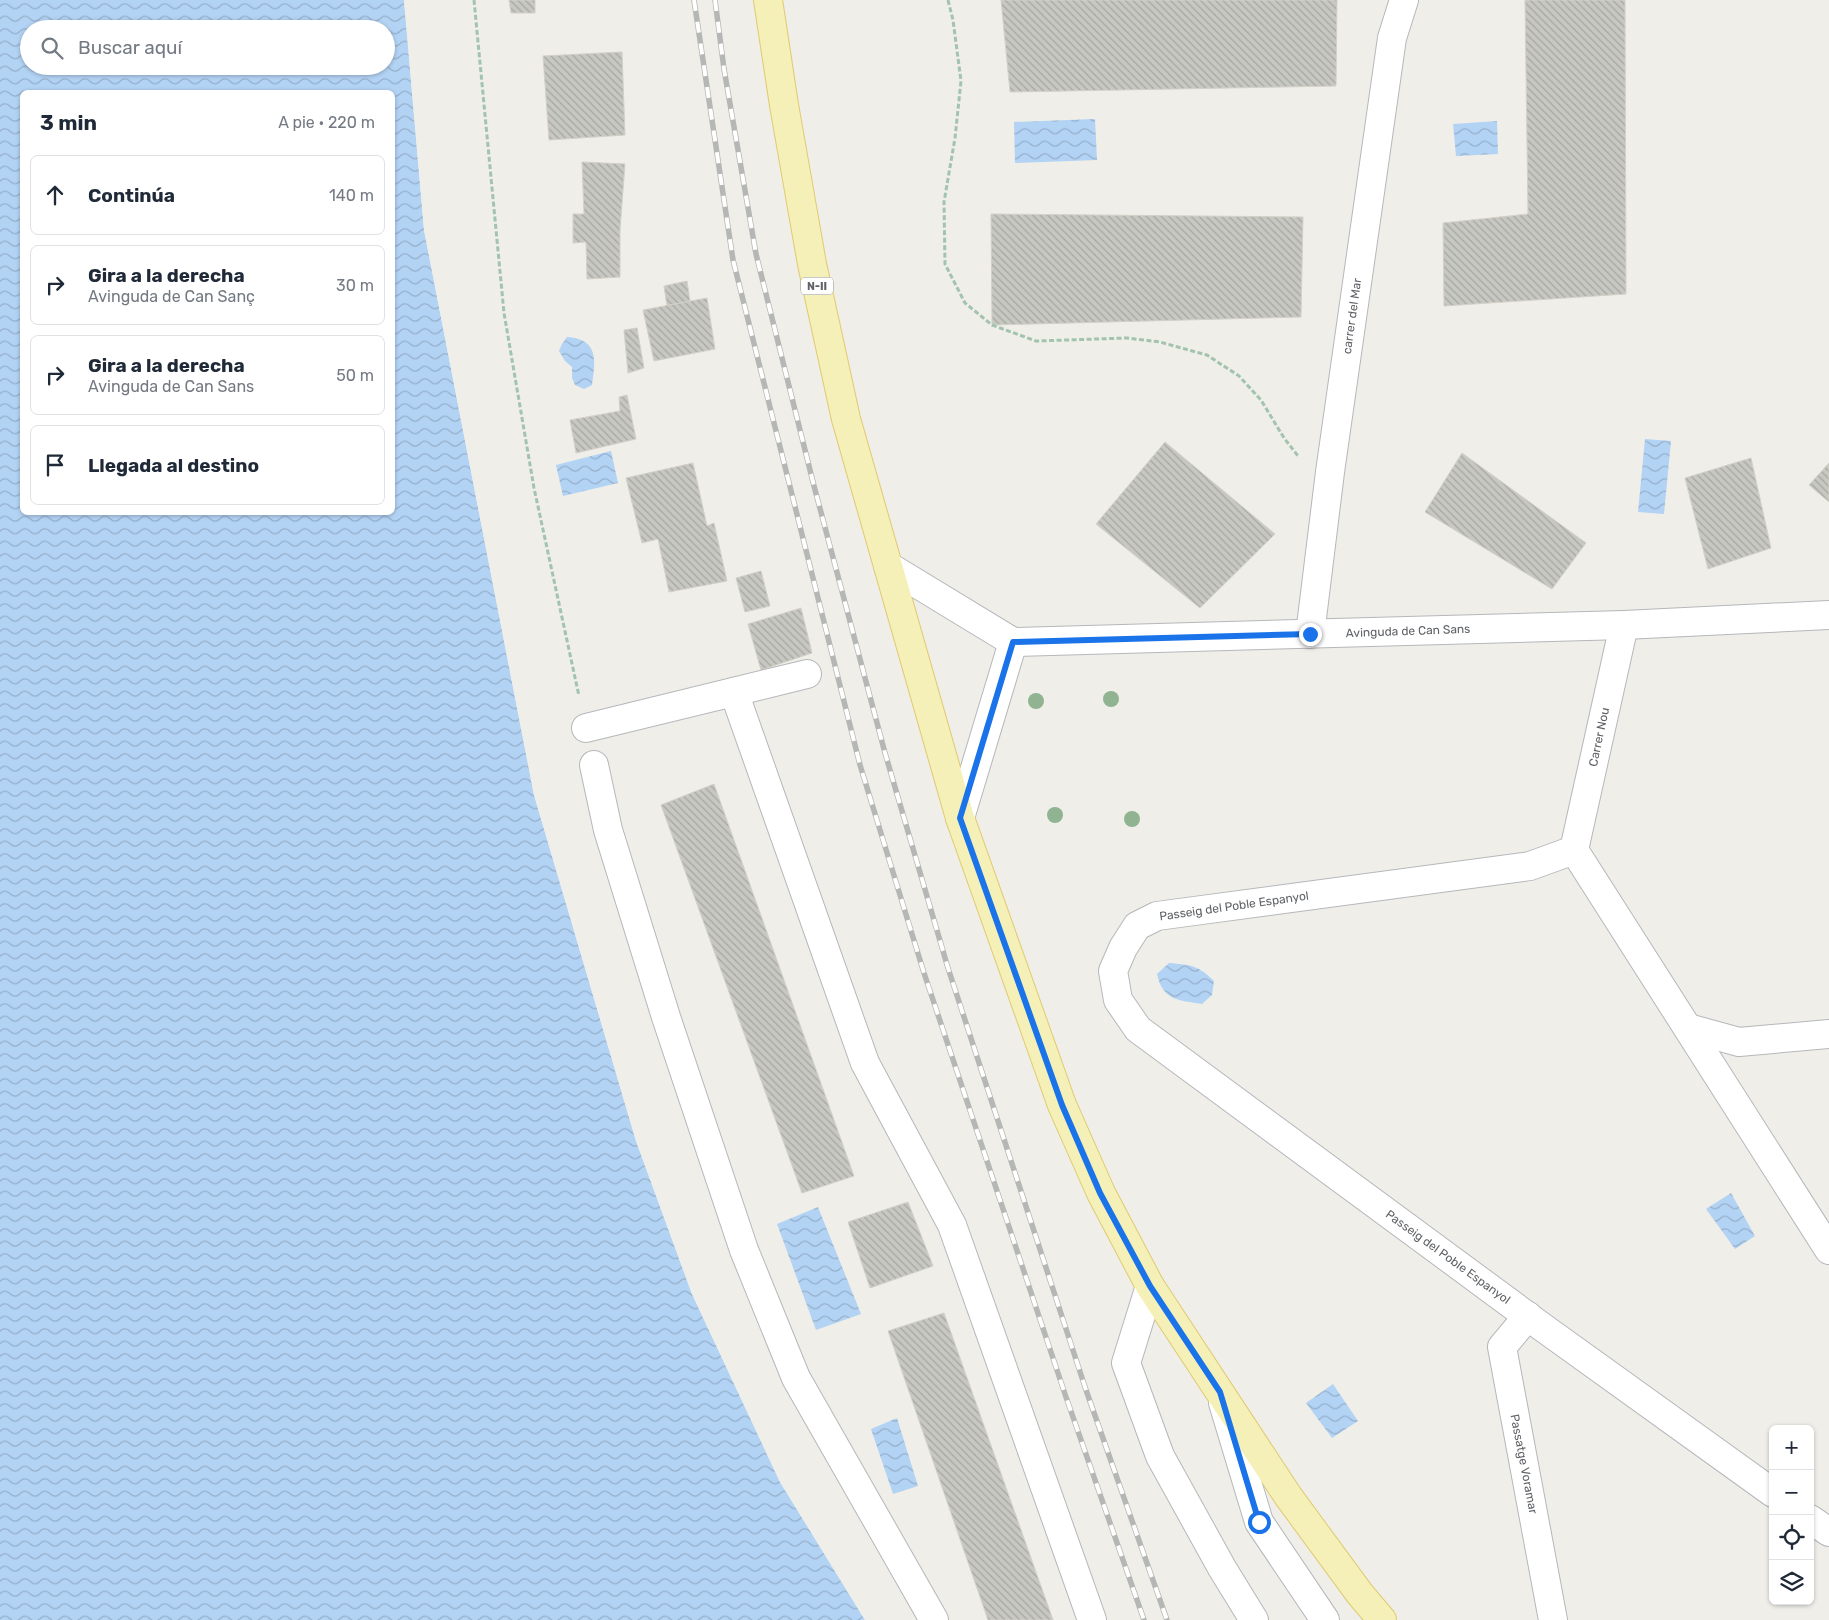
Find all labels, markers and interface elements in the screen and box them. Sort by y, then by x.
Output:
search box [20,20,395,75]
icon: search [38,34,66,62]
text: Buscar aquí [78,36,182,59]
text: 3 min [40,110,97,135]
text: A pie · 220 m [278,113,375,132]
icon: ahead [41,181,69,209]
text: Continúa [88,184,175,207]
text: 140 m [329,186,374,205]
text: Gira a la derecha [88,264,245,287]
icon: right [41,271,69,299]
text: 30 m [336,276,374,295]
street label: carrer del Mar [1340,277,1364,355]
road number: N-II [801,278,833,294]
text: Avinguda de Can Sanç [88,287,255,306]
text: Gira a la derecha [88,354,245,377]
icon: right [41,361,69,389]
text: 50 m [336,366,374,385]
text: Avinguda de Can Sans [88,377,254,396]
icon: arrive [41,451,69,479]
text: Llegada al destino [88,454,259,477]
street label: Avinguda de Can Sans [1345,622,1471,640]
route end [1299,623,1322,646]
street label: Carrer Nou [1586,706,1612,768]
street label: Passeig del Poble Espanyol [1158,889,1310,923]
street label: Passeig del Poble Espanyol [1383,1207,1513,1307]
street label: Passatge Voramar [1507,1413,1541,1515]
map controls [1769,1425,1814,1605]
button: + [1769,1425,1814,1470]
button: − [1769,1470,1814,1515]
route start [1248,1511,1271,1534]
button: locate [1769,1515,1814,1560]
button: layers [1769,1560,1814,1605]

